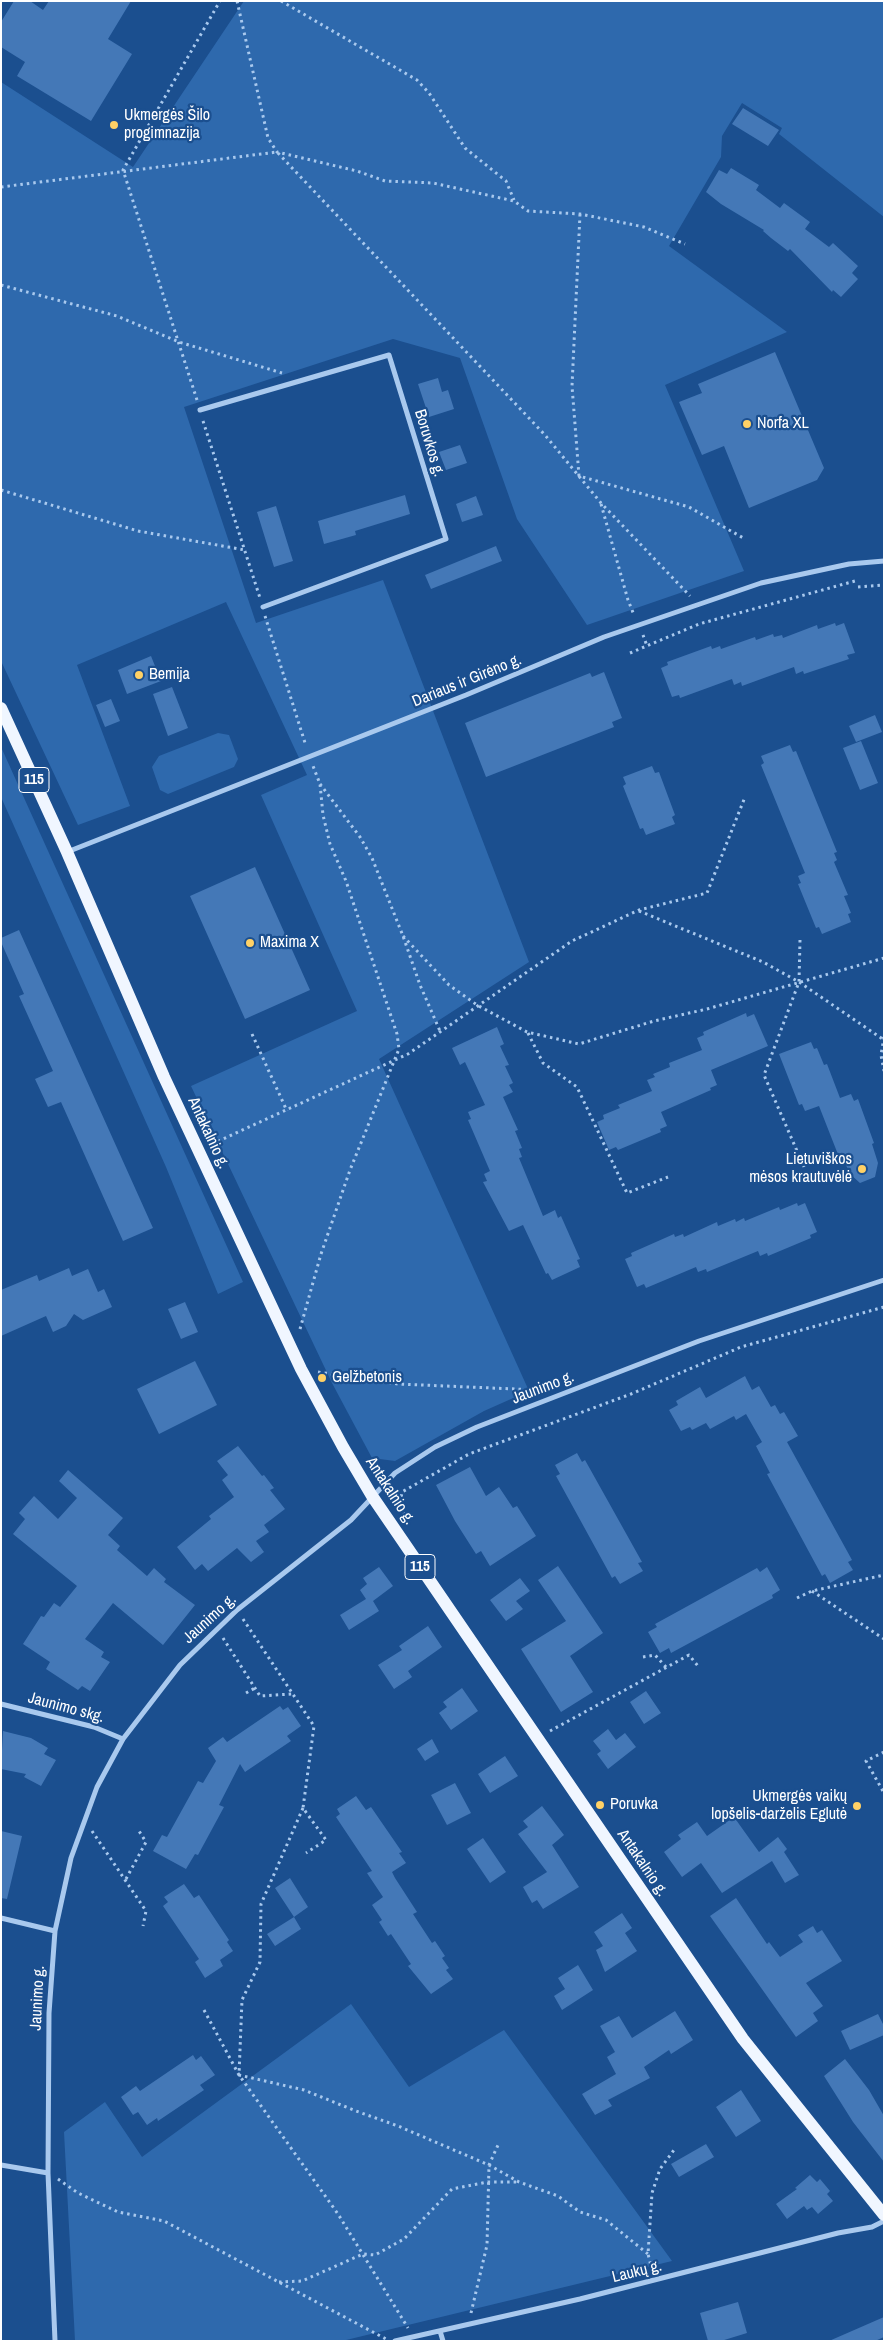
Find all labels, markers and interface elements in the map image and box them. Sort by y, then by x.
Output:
place label: Ukmergės Šilo progimnazija [124,106,210,144]
marker: Ukmergės Šilo progimnazija [108,119,120,131]
street label: Boruvkos g. [410,407,448,479]
place label: Norfa XL [757,414,809,434]
marker: Norfa XL [741,418,753,430]
street label: Dariaus ir Girėno g. [410,650,524,712]
place label: Bemija [149,665,190,685]
marker: Bemija [133,669,145,681]
road number: 115 [19,768,49,792]
place label: Maxima X [260,933,319,953]
marker: Maxima X [244,937,256,949]
street label: Antakalnio g. [183,1094,233,1172]
place label: Lietuviškos mėsos krautuvėlė [749,1150,852,1188]
marker: Lietuviškos mėsos krautuvėlė [856,1163,868,1175]
street label: Jaunimo g. [509,1367,577,1409]
place label: Gelžbetonis [332,1368,402,1388]
marker: Gelžbetonis [316,1372,328,1384]
street label: Antakalnio g. [361,1454,419,1528]
road number: 115 [405,1554,435,1580]
street label: Jaunimo g. [179,1590,241,1648]
street label: Jaunimo skg. [26,1689,106,1727]
place label: Ukmergės vaikų lopšelis-darželis Eglutė [711,1787,847,1825]
place label: Poruvka [610,1795,658,1815]
marker: Poruvka [594,1799,606,1811]
marker: Ukmergės vaikų lopšelis-darželis Eglutė [851,1800,863,1812]
street label: Antakalnio g. [613,1826,671,1900]
street label: Jaunimo g. [27,1965,49,2031]
street label: Laukų g. [610,2257,664,2287]

